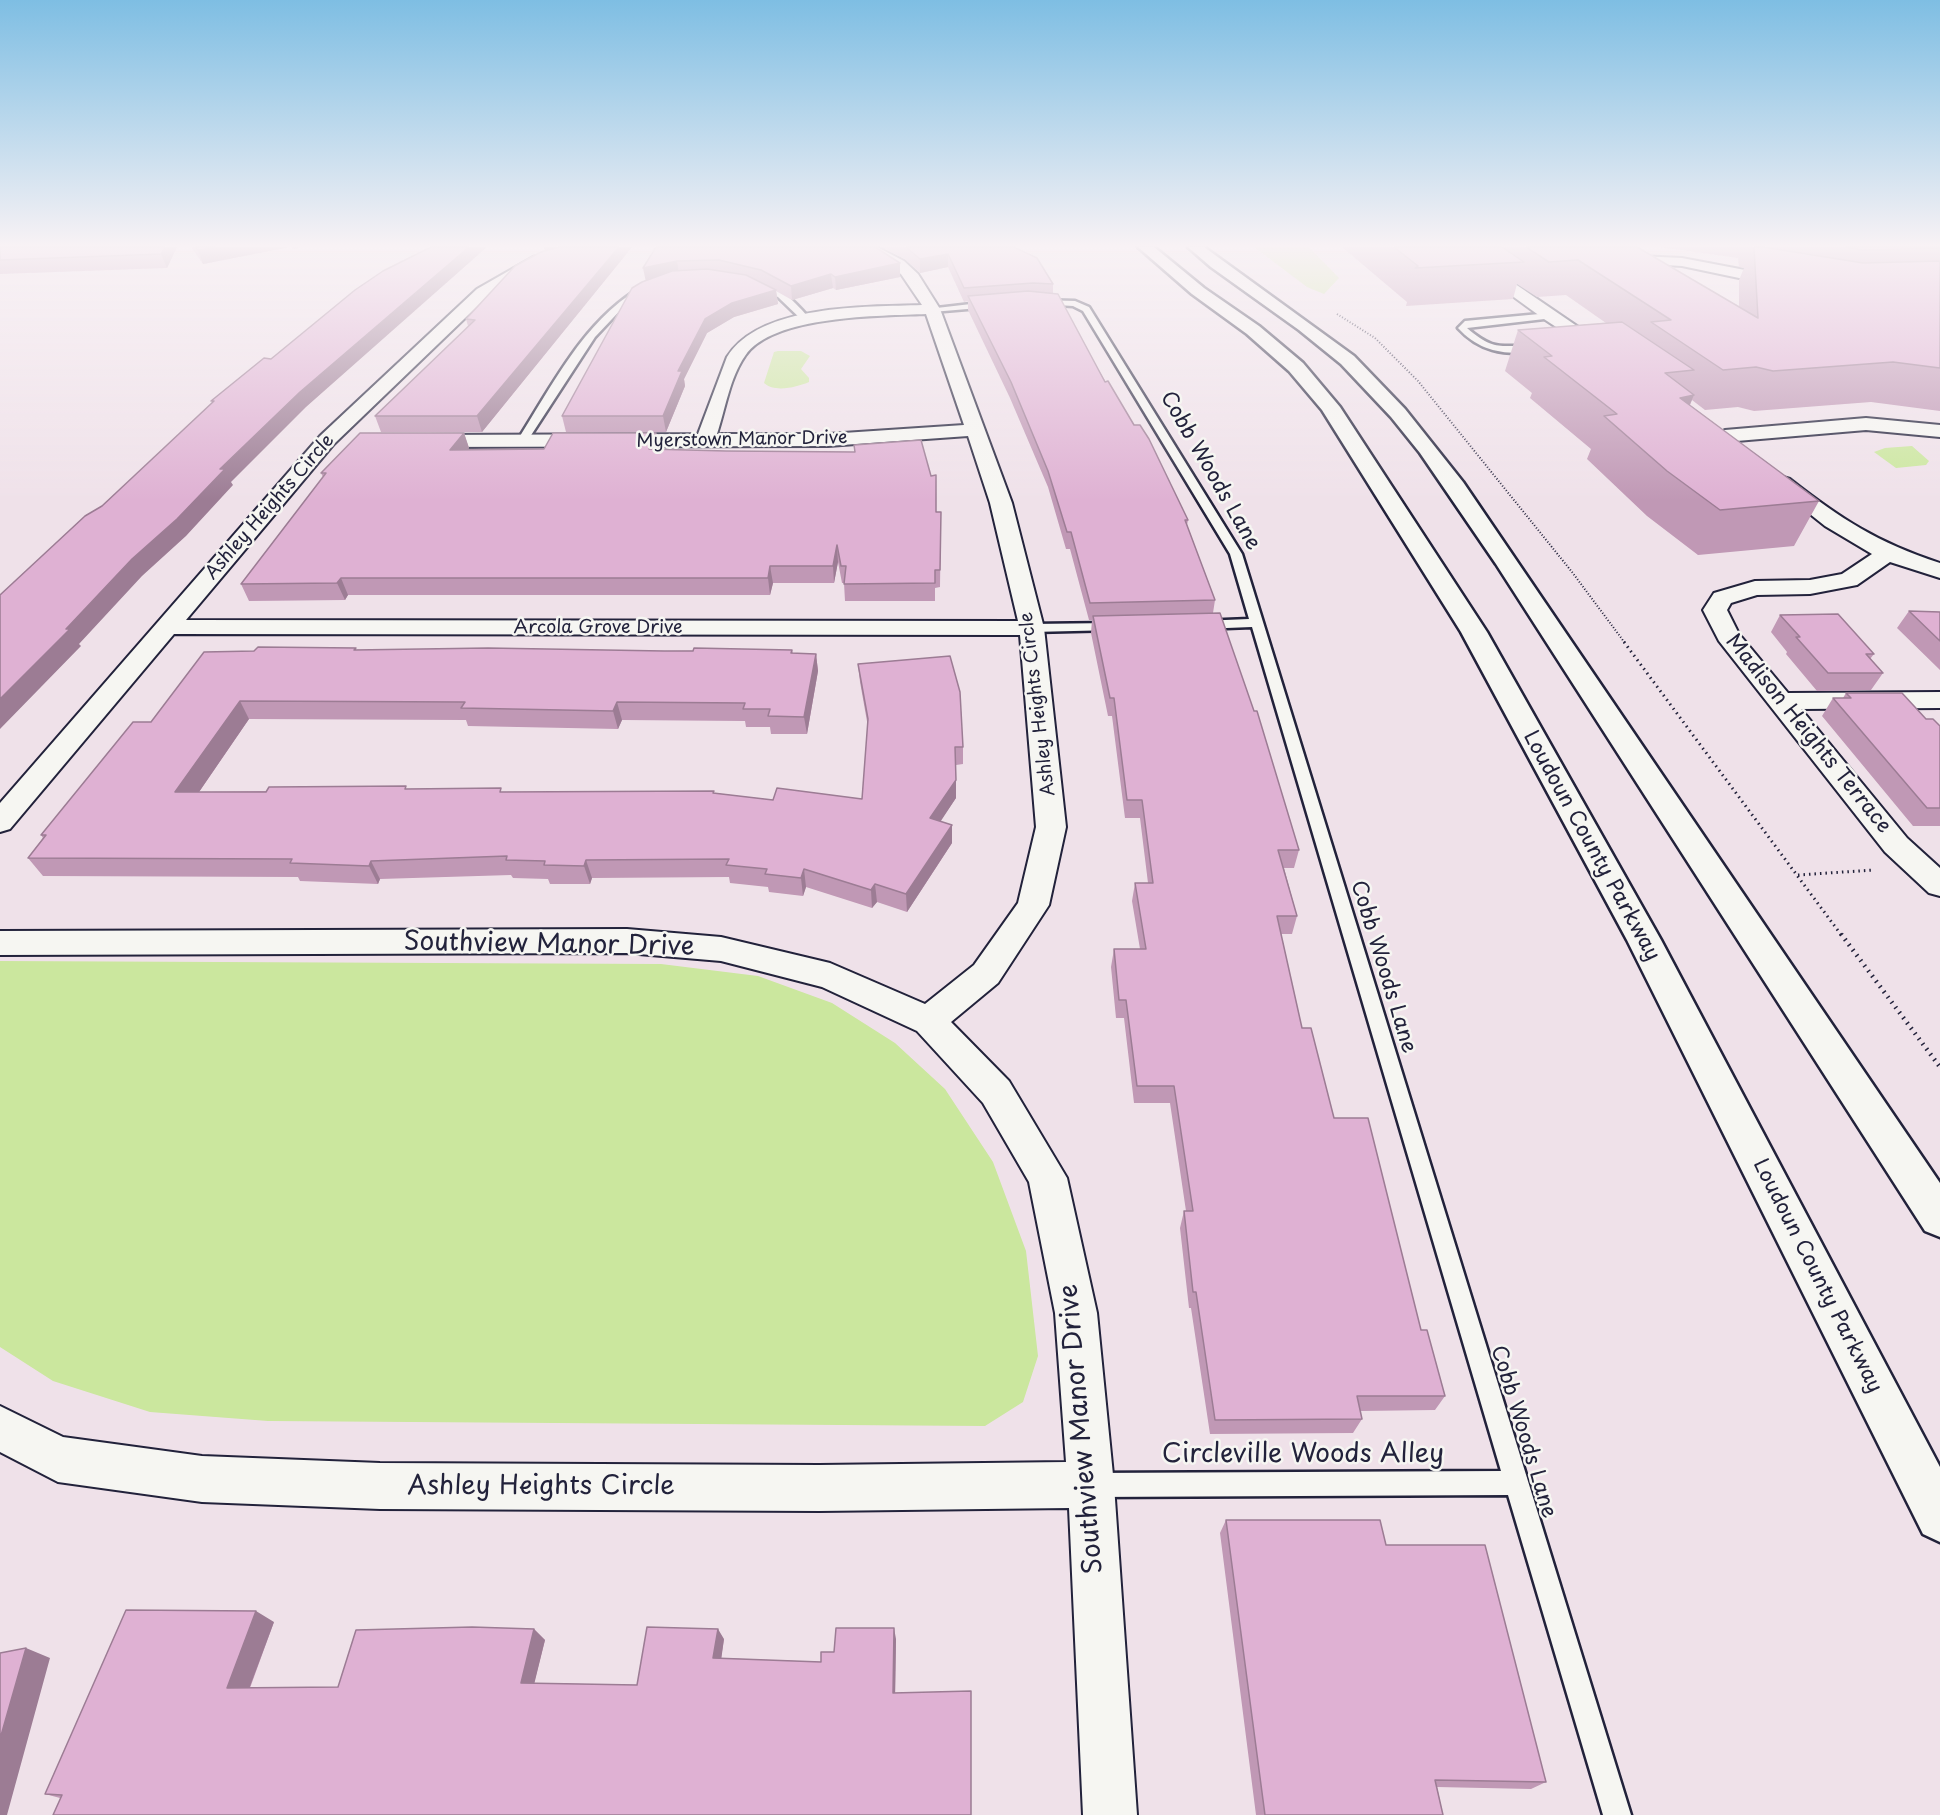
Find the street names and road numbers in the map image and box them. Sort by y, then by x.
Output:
street label: Cobb Woods Lane [1154,387,1266,555]
street label: Myerstown Manor Drive [636,427,848,453]
street label: Ashley Heights Circle [201,430,339,584]
street label: Ashley Heights Circle [1016,611,1060,797]
street label: Arcola Grove Drive [514,617,682,639]
street label: Madison Heights Terrace [1720,629,1896,839]
street label: Loudoun County Parkway [1517,727,1665,965]
street label: Cobb Woods Lane [1345,878,1421,1056]
street label: Southview Manor Drive [403,927,695,963]
street label: Loudoun County Parkway [1747,1155,1887,1397]
street label: Southview Manor Drive [1054,1283,1110,1575]
street label: Cobb Woods Lane [1485,1343,1561,1521]
street label: Circleville Woods Alley [1162,1439,1444,1471]
street label: Ashley Heights Circle [407,1471,675,1503]

